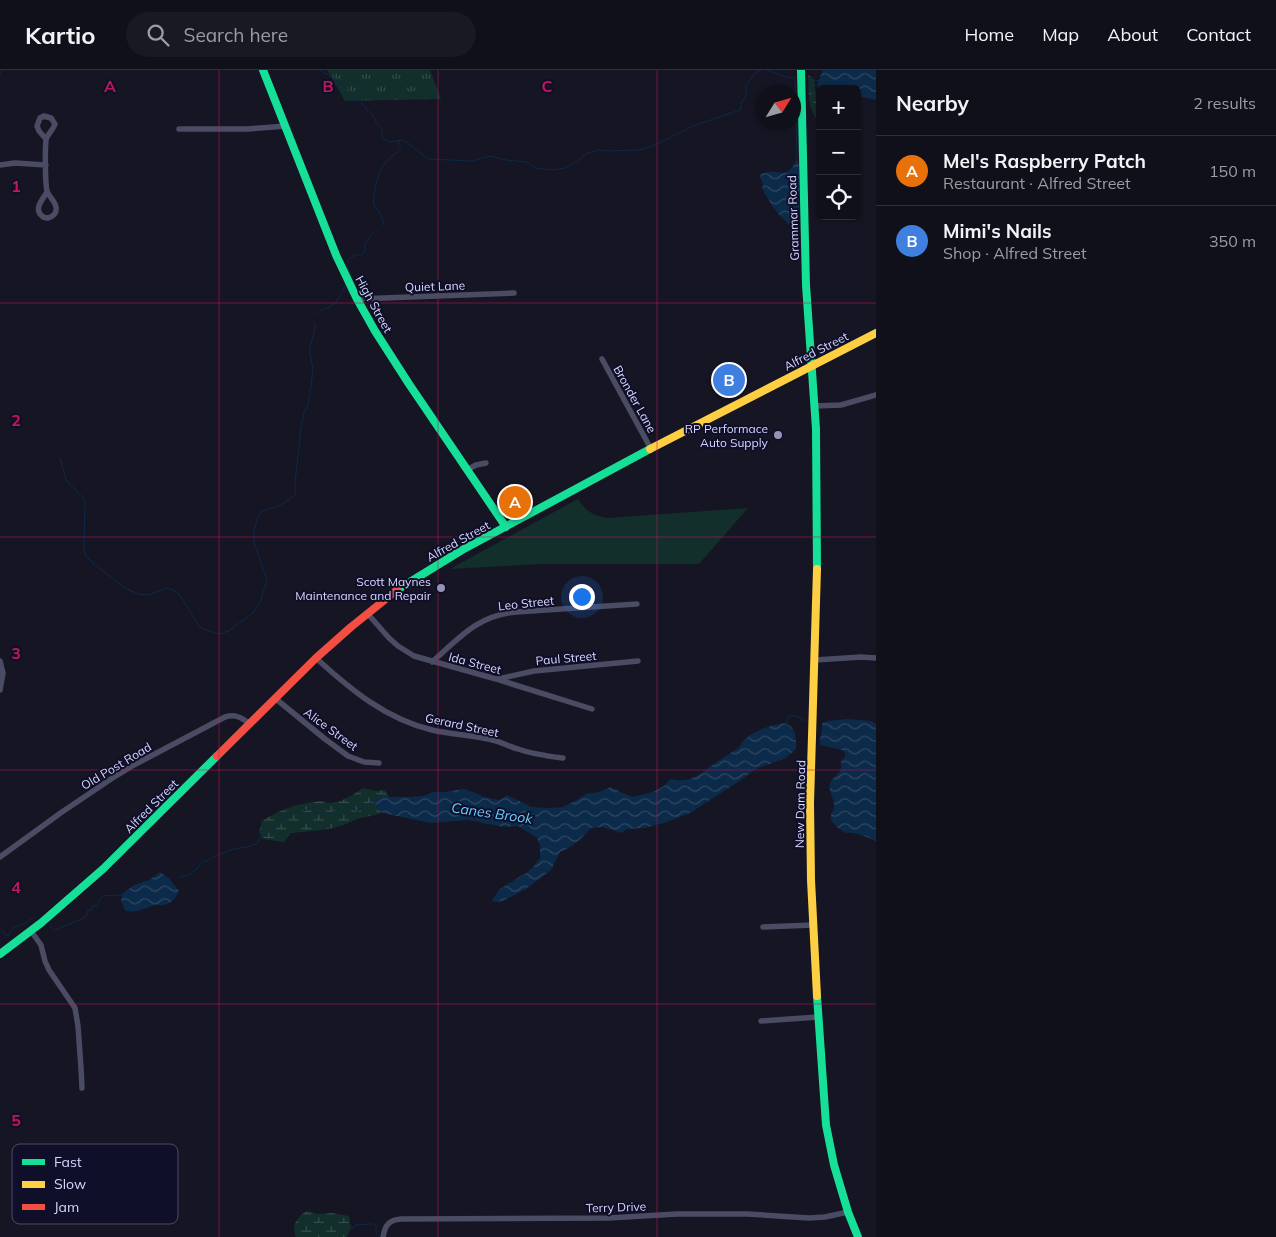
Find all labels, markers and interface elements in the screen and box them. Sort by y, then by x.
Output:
search box [126,12,476,57]
text: Kartio [25,20,96,50]
icon: search [144,21,172,49]
text: Search here [184,23,288,47]
text: Home [964,23,1014,46]
text: Map [1042,23,1079,46]
text: About [1107,23,1158,46]
text: Contact [1186,23,1251,46]
text: A [104,76,116,96]
text: B [322,76,334,96]
text: C [542,76,553,96]
north arrow [756,85,801,130]
map controls [816,85,861,220]
button: + [816,85,861,130]
text: Nearby [896,90,969,116]
text: 2 results [1193,93,1256,113]
button: − [816,130,861,175]
text: Mel's Raspberry Patch [943,149,1146,173]
text: A [906,161,918,181]
text: 150 m [1209,161,1256,181]
text: Restaurant · Alfred Street [943,173,1131,193]
street label: Grammar Road [784,175,802,261]
button: locate [816,175,861,220]
text: 1 [11,176,21,196]
text: Mimi's Nails [943,219,1051,243]
text: B [906,231,918,251]
text: 350 m [1209,231,1256,251]
text: Shop · Alfred Street [943,243,1087,263]
street label: High Street [352,273,396,335]
street label: Quiet Lane [405,277,465,295]
street label: Alfred Street [781,328,851,374]
pin: B [713,361,745,399]
street label: Bronder Lane [610,363,660,435]
text: 2 [11,410,21,430]
place label: RP Performace Auto Supply [685,421,769,450]
marker: RP Performace Auto Supply [772,429,784,441]
pin: A [499,483,531,521]
street label: Alfred Street [424,517,492,565]
place label: Scott Maynes Maintenance and Repair [295,574,432,603]
marker: Scott Maynes Maintenance and Repair [435,582,447,594]
your location [569,584,595,610]
street label: Leo Street [497,593,555,613]
text: 3 [11,643,21,663]
street label: Paul Street [535,648,597,668]
street label: Ida Street [447,649,503,677]
street label: Alice Street [301,704,361,754]
street label: Gerard Street [424,710,500,740]
street label: Old Post Road [78,739,154,793]
street label: New Dam Road [792,760,808,848]
street label: Alfred Street [121,776,181,836]
water label: Canes Brook [450,798,535,828]
text: 4 [11,877,21,897]
text: 5 [11,1110,21,1130]
legend [12,1144,178,1224]
text: Fast [54,1153,82,1171]
text: Slow [54,1175,86,1193]
text: Jam [54,1198,79,1216]
street label: Terry Drive [586,1198,646,1216]

